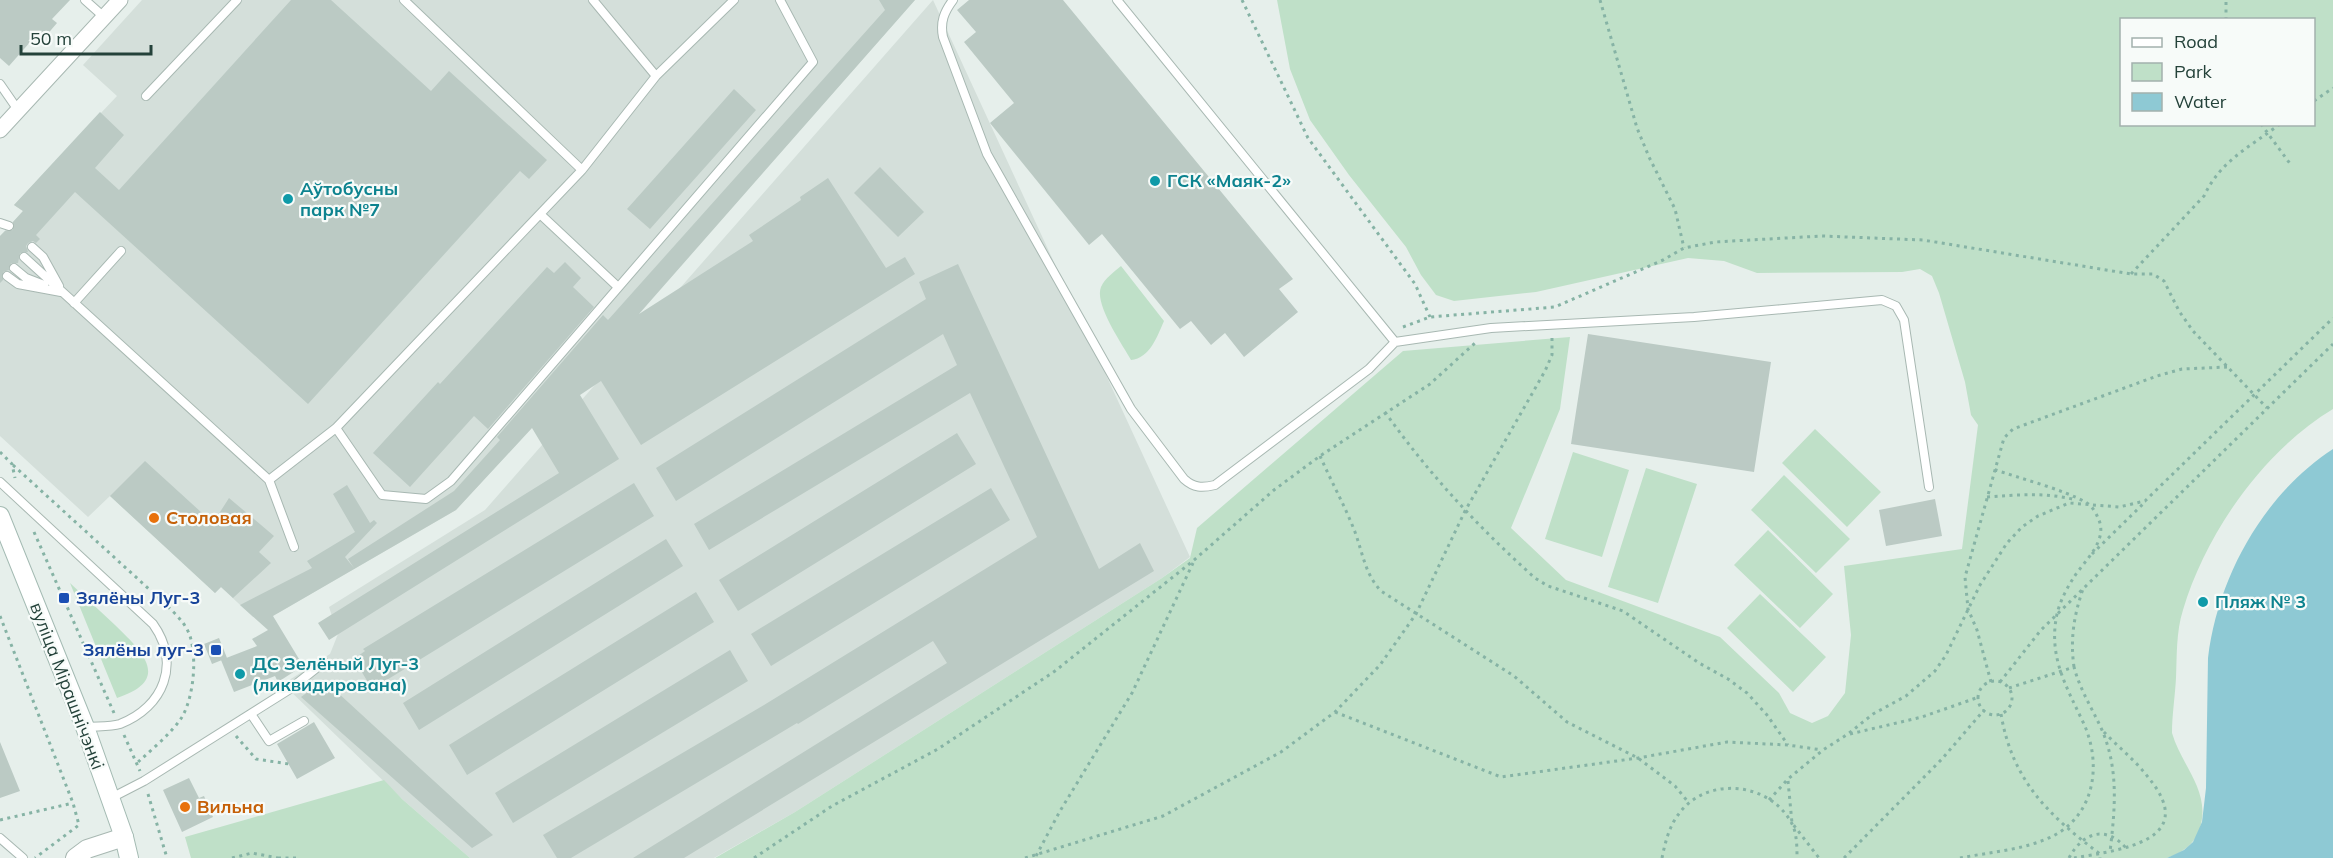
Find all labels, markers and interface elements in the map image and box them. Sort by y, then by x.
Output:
scale bar [21,18,152,56]
legend [2120,18,2315,126]
text: 50 m [30,27,72,50]
text: Road [2174,30,2218,53]
text: Park [2174,60,2213,83]
text: Water [2174,90,2227,113]
place label: ГСК «Маяк-2» [1167,169,1291,192]
marker: ГСК «Маяк-2» [1148,174,1162,188]
place label: Аўтобусны парк №7 [300,177,398,221]
marker: Аўтобусны парк №7 [281,192,295,206]
place label: Столовая [166,506,252,529]
marker: Столовая [147,511,161,525]
place label: Зялёны Луг-3 [76,586,200,609]
place label: Пляж № 3 [2215,590,2306,613]
marker: Зялёны Луг-3 [57,591,71,605]
marker: Пляж № 3 [2196,595,2210,609]
street label: вуліца Мірашнічэнкі [25,599,110,773]
place label: Зялёны луг-3 [83,638,204,661]
marker: Зялёны луг-3 [209,643,223,657]
place label: ДС Зелёный Луг-3 (ликвидирована) [252,652,419,696]
marker: ДС Зелёный Луг-3 (ликвидирована) [233,667,247,681]
place label: Вильна [197,795,264,818]
marker: Вильна [178,800,192,814]

